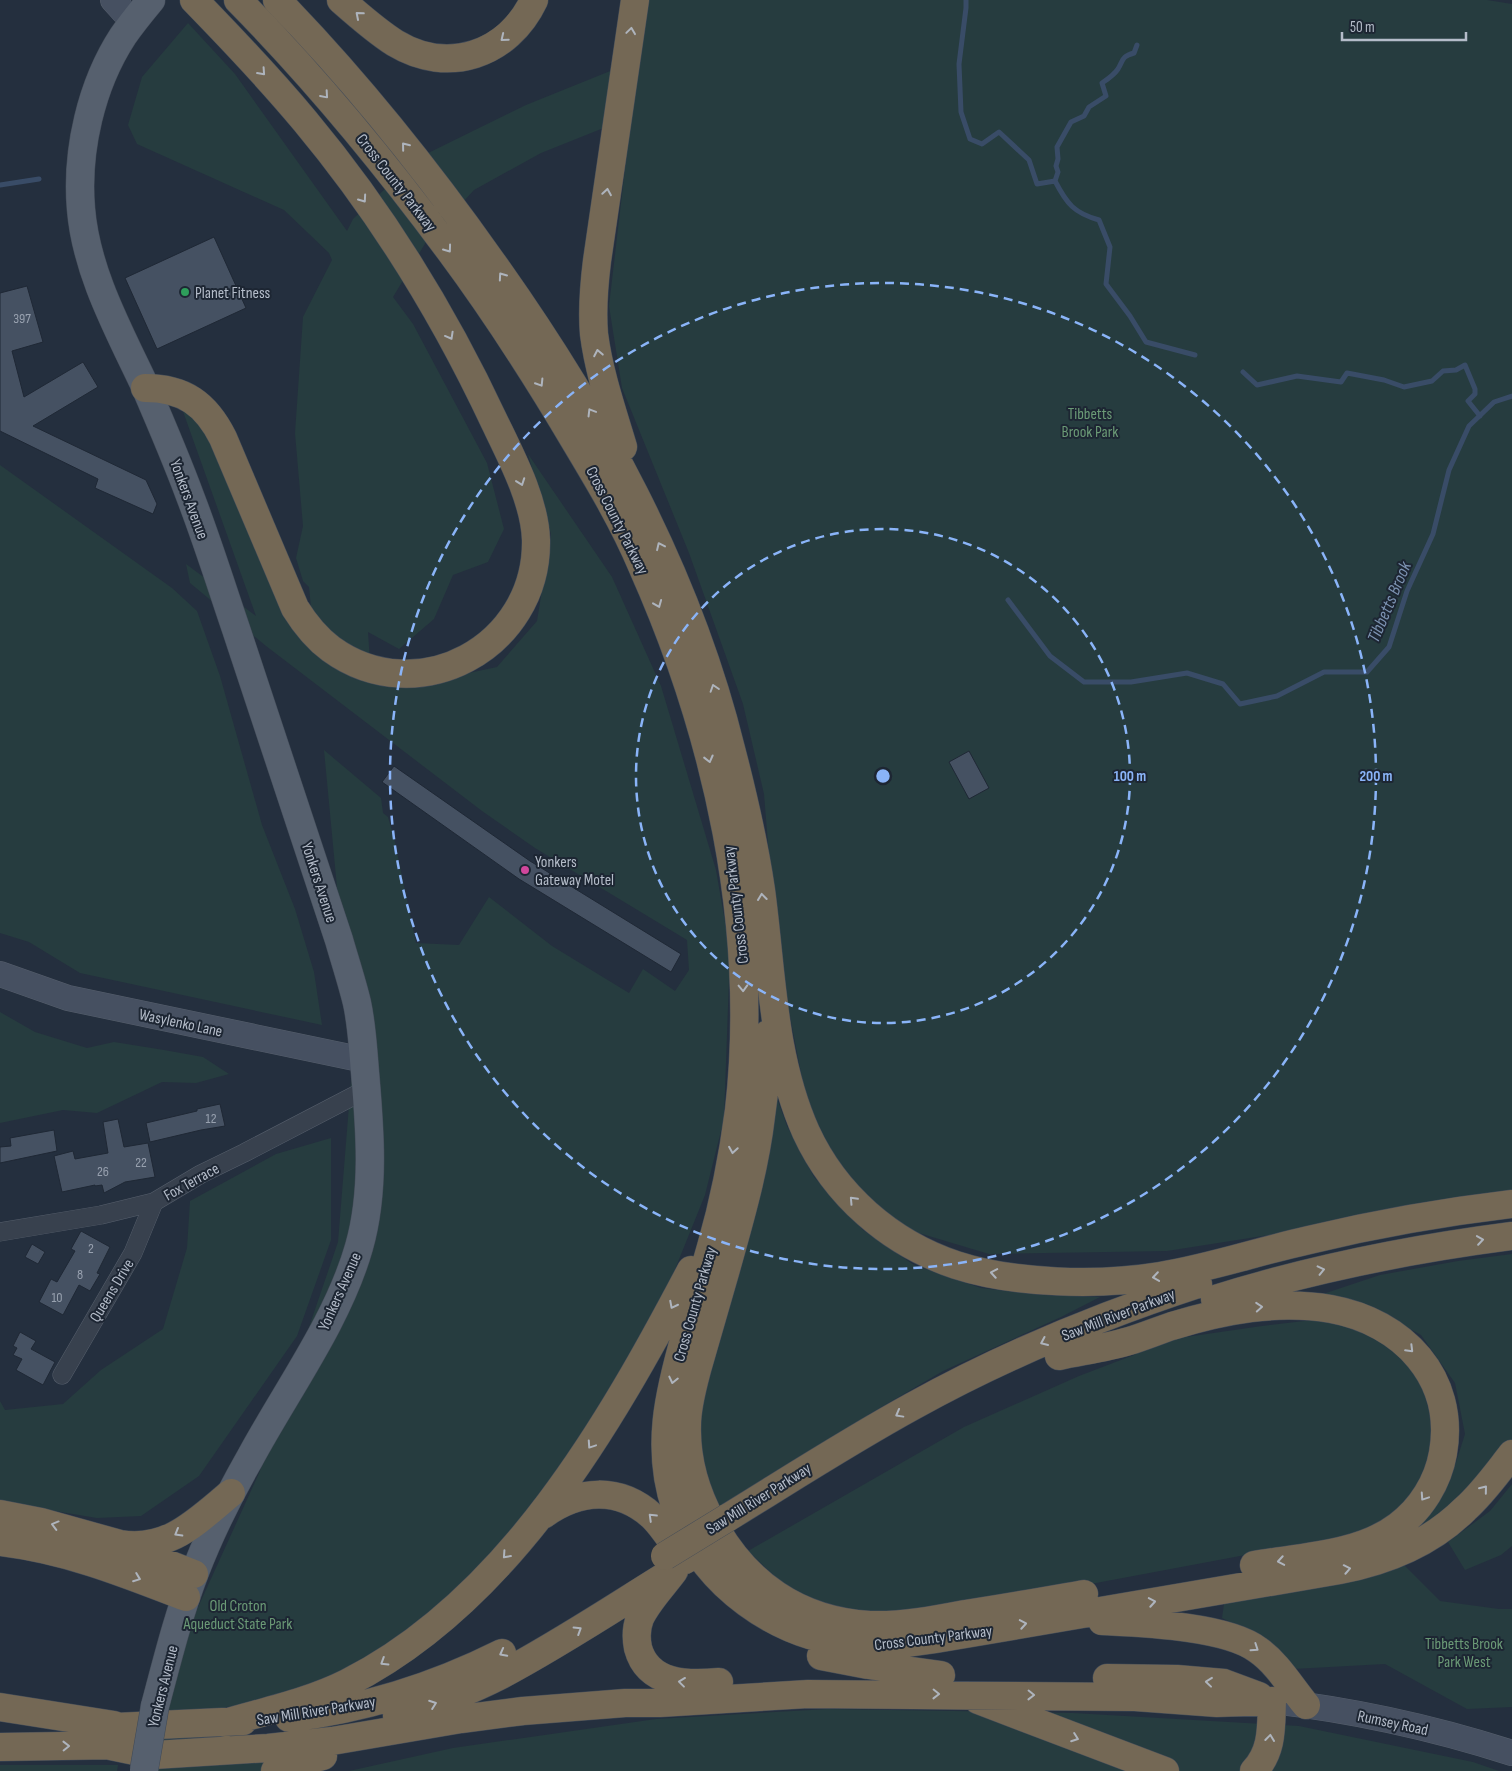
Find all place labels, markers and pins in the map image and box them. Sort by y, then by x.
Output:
place label: Planet Fitness [195,284,271,303]
marker: Planet Fitness [179,286,191,298]
centre of rings [874,767,892,785]
place label: Yonkers Gateway Motel [535,853,614,890]
marker: Yonkers Gateway Motel [519,864,531,876]

